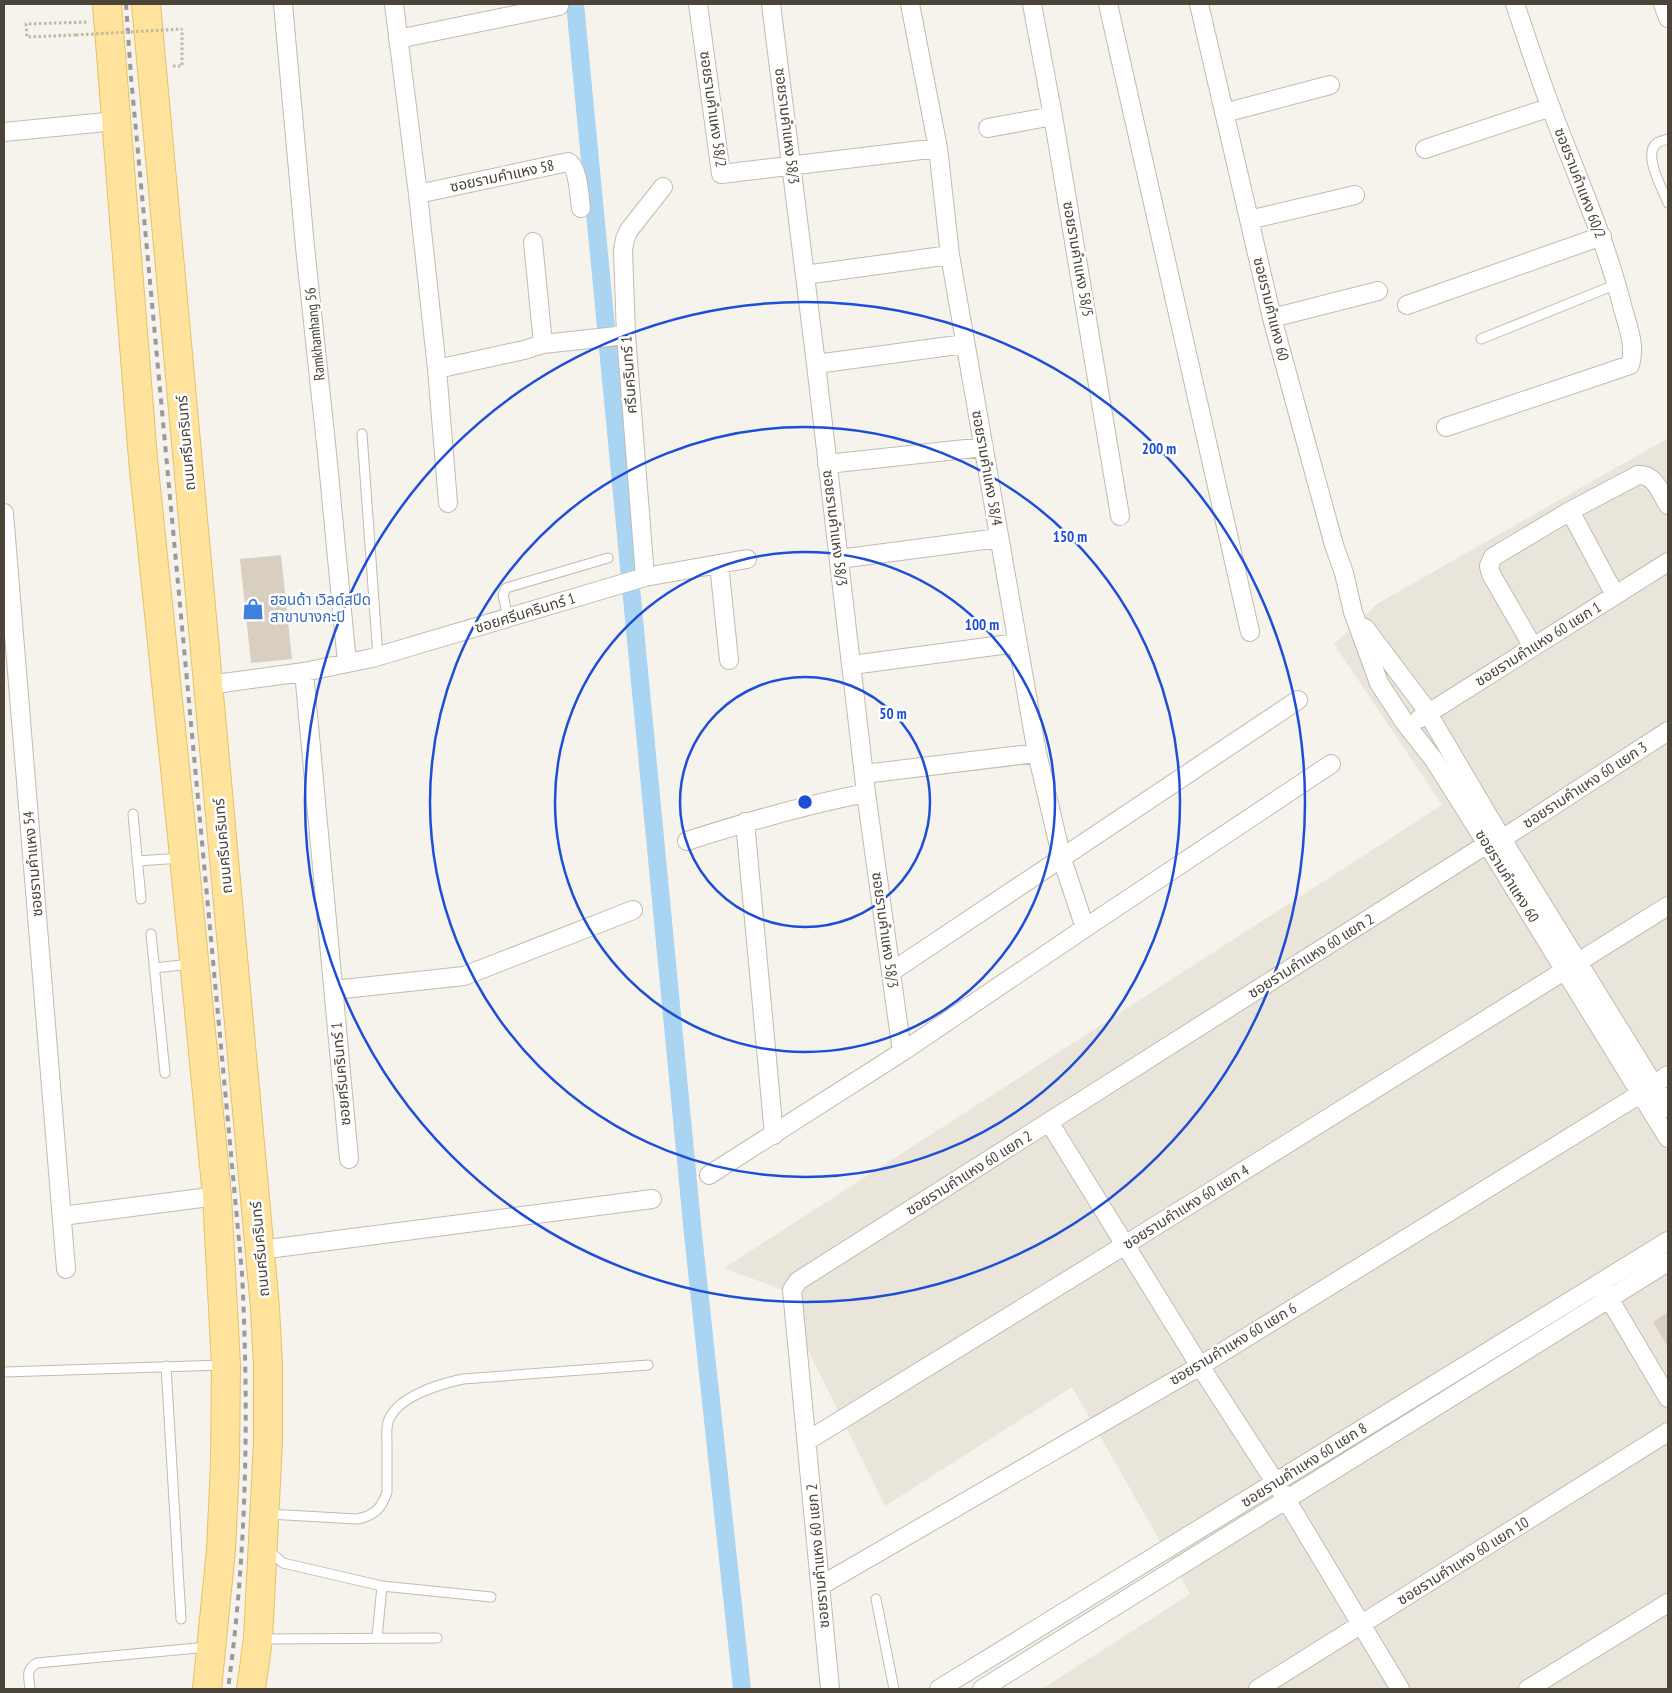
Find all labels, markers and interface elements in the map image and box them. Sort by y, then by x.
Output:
street label: ซอยรามคำแหง 58/2 [696,50,731,168]
street label: ซอยรามคำแหง 58/3 [771,67,804,185]
street label: ซอยรามคำแหง 60/2 [1551,125,1610,241]
street label: ซอยรามคำแหง 58 [448,155,556,196]
street label: ซอยรามคำแหง 58/5 [1059,200,1098,318]
street label: ซอยรามคำแหง 60 [1249,255,1294,363]
street label: Ramkhamhang 56 [300,286,329,382]
street label: ศรีนครินทร์ 1 [616,335,641,415]
street label: ถนนศรีนครินทร์ [172,394,199,491]
street label: ซอยรามคำแหง 58/4 [968,409,1007,527]
text: 200 m [1142,439,1176,458]
street label: ซอยรามคำแหง 58/3 [819,469,852,587]
text: 150 m [1053,527,1087,546]
street label: ซอยศรีนครินทร์ 1 [472,588,577,637]
place label: ฮอนด้า เวิลด์สปีด สาขาบางกะปิ [270,590,371,626]
shop icon: ฮอนด้า เวิลด์สปีด สาขาบางกะปิ [240,596,266,622]
street label: ซอยรามคำแหง 60 แยก 1 [1471,597,1604,690]
text: 100 m [965,615,999,634]
text: 50 m [879,704,907,723]
street label: ซอยรามคำแหง 60 แยก 3 [1519,737,1651,832]
centre of rings [796,793,814,811]
street label: ถนนศรีนครินทร์ [209,797,236,894]
street label: ซอยรามคำแหง 54 [18,810,47,918]
street label: ซอยรามคำแหง 60 [1471,826,1544,926]
street label: ซอยรามคำแหง 58/3 [868,871,903,989]
street label: ซอยรามคำแหง 60 แยก 2 [1244,909,1377,1002]
street label: ซอยศรีนครินทร์ 1 [327,1021,354,1127]
street label: ซอยรามคำแหง 60 แยก 2 [902,1126,1035,1219]
street label: ซอยรามคำแหง 60 แยก 4 [1119,1160,1252,1253]
street label: ถนนศรีนครินทร์ [246,1200,273,1297]
street label: ซอยรามคำแหง 60 แยก 6 [1166,1298,1300,1389]
street label: ซอยรามคำแหง 60 แยก 8 [1237,1418,1370,1511]
street label: ซอยรามคำแหง 60 แยก 2 [802,1483,833,1629]
street label: ซอยรามคำแหง 60 แยก 10 [1393,1512,1532,1609]

